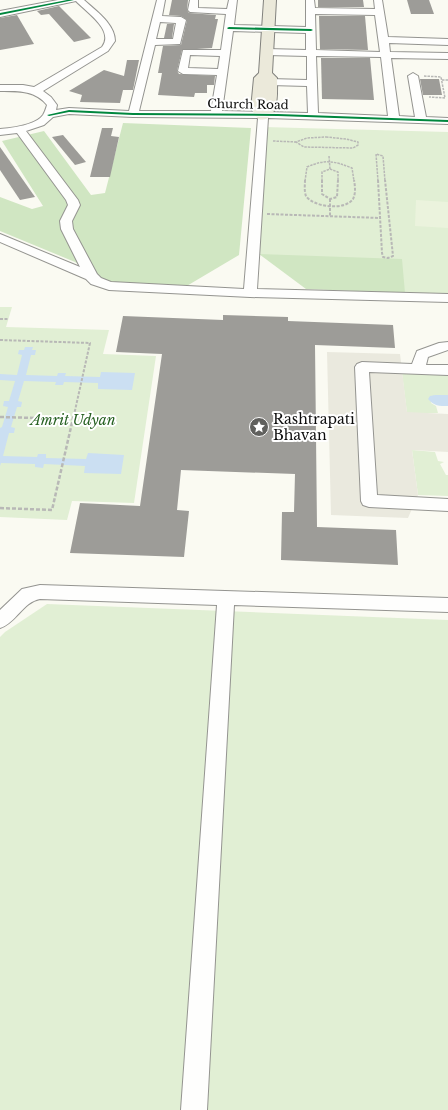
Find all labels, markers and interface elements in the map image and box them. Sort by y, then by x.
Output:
street label: Church Road [207,96,289,112]
place label: Rashtrapati Bhavan [273,410,355,444]
park label: Amrit Udyan [28,411,116,429]
place icon: Rashtrapati Bhavan [248,416,270,438]

